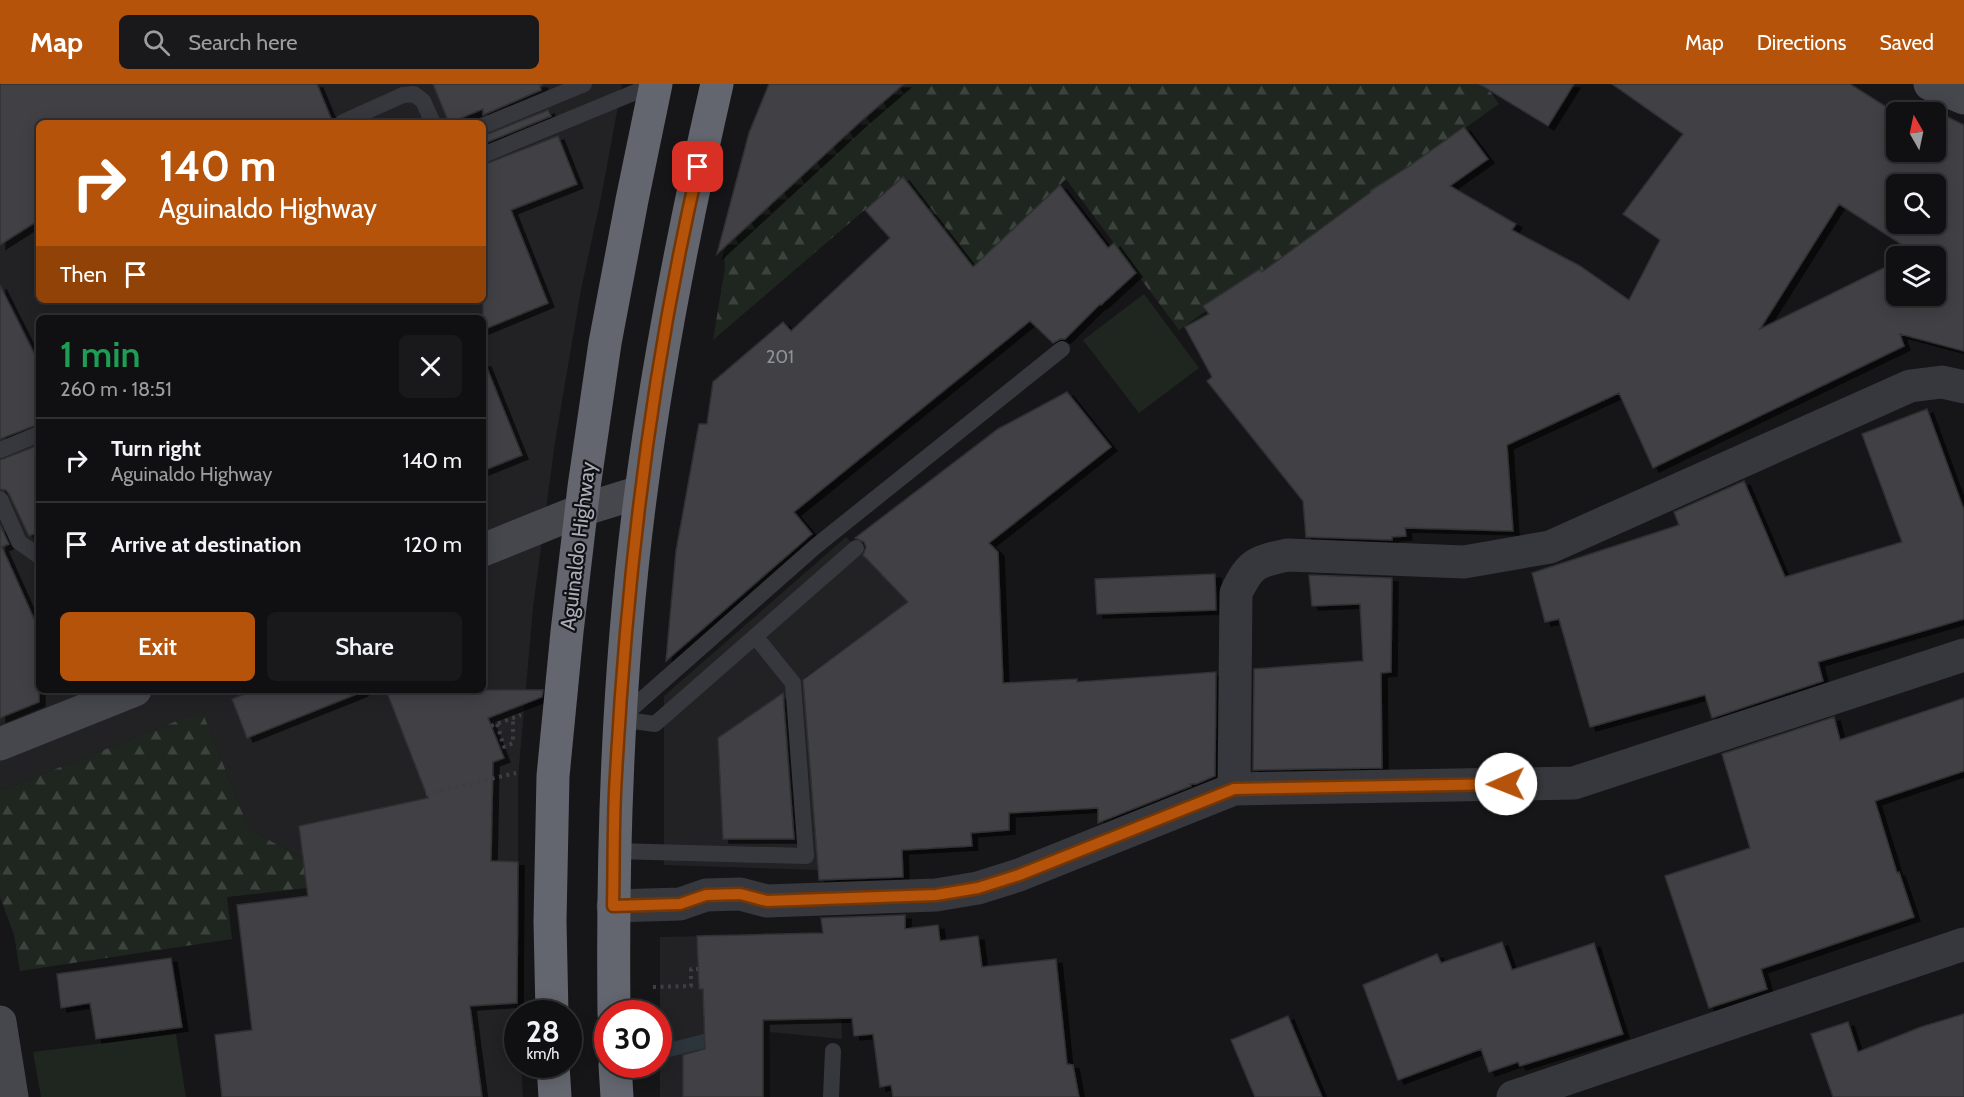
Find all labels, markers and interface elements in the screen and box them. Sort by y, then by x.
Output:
search box [119,15,539,69]
text: Map [30,25,83,59]
icon: search [140,26,173,59]
text: Search here [188,29,297,56]
text: Map [1685,30,1724,55]
text: Directions [1757,30,1846,55]
text: Saved [1879,30,1934,55]
north arrow [1886,102,1946,162]
map controls [1886,102,1946,306]
text: 140 m [159,140,276,192]
pin [672,141,723,192]
icon: right [60,144,138,222]
icon: arrive [681,150,714,183]
button: search [1886,174,1946,234]
text: Aguinaldo Highway [159,192,377,225]
button: layers [1886,246,1946,306]
icon: arrive [119,258,152,291]
text: Then [60,261,107,288]
text: 1 min [60,332,140,376]
button: close [399,335,462,398]
house number: 201 [766,346,794,368]
text: 260 m · 18:51 [60,377,172,401]
text: Turn right [111,435,201,462]
icon: right [60,444,93,477]
text: 140 m [403,447,462,474]
street label: Aguinaldo Highway [555,460,600,632]
text: Aguinaldo Highway [111,462,272,486]
icon: arrive [60,528,93,561]
text: Arrive at destination [111,531,301,558]
text: 120 m [404,531,462,558]
button: Exit [60,612,255,681]
button: Share [267,612,462,681]
position arrow [1474,752,1538,816]
speed limit sign: 30 [594,1000,672,1078]
text: 28 [526,1013,560,1050]
text: km/h [527,1045,559,1063]

